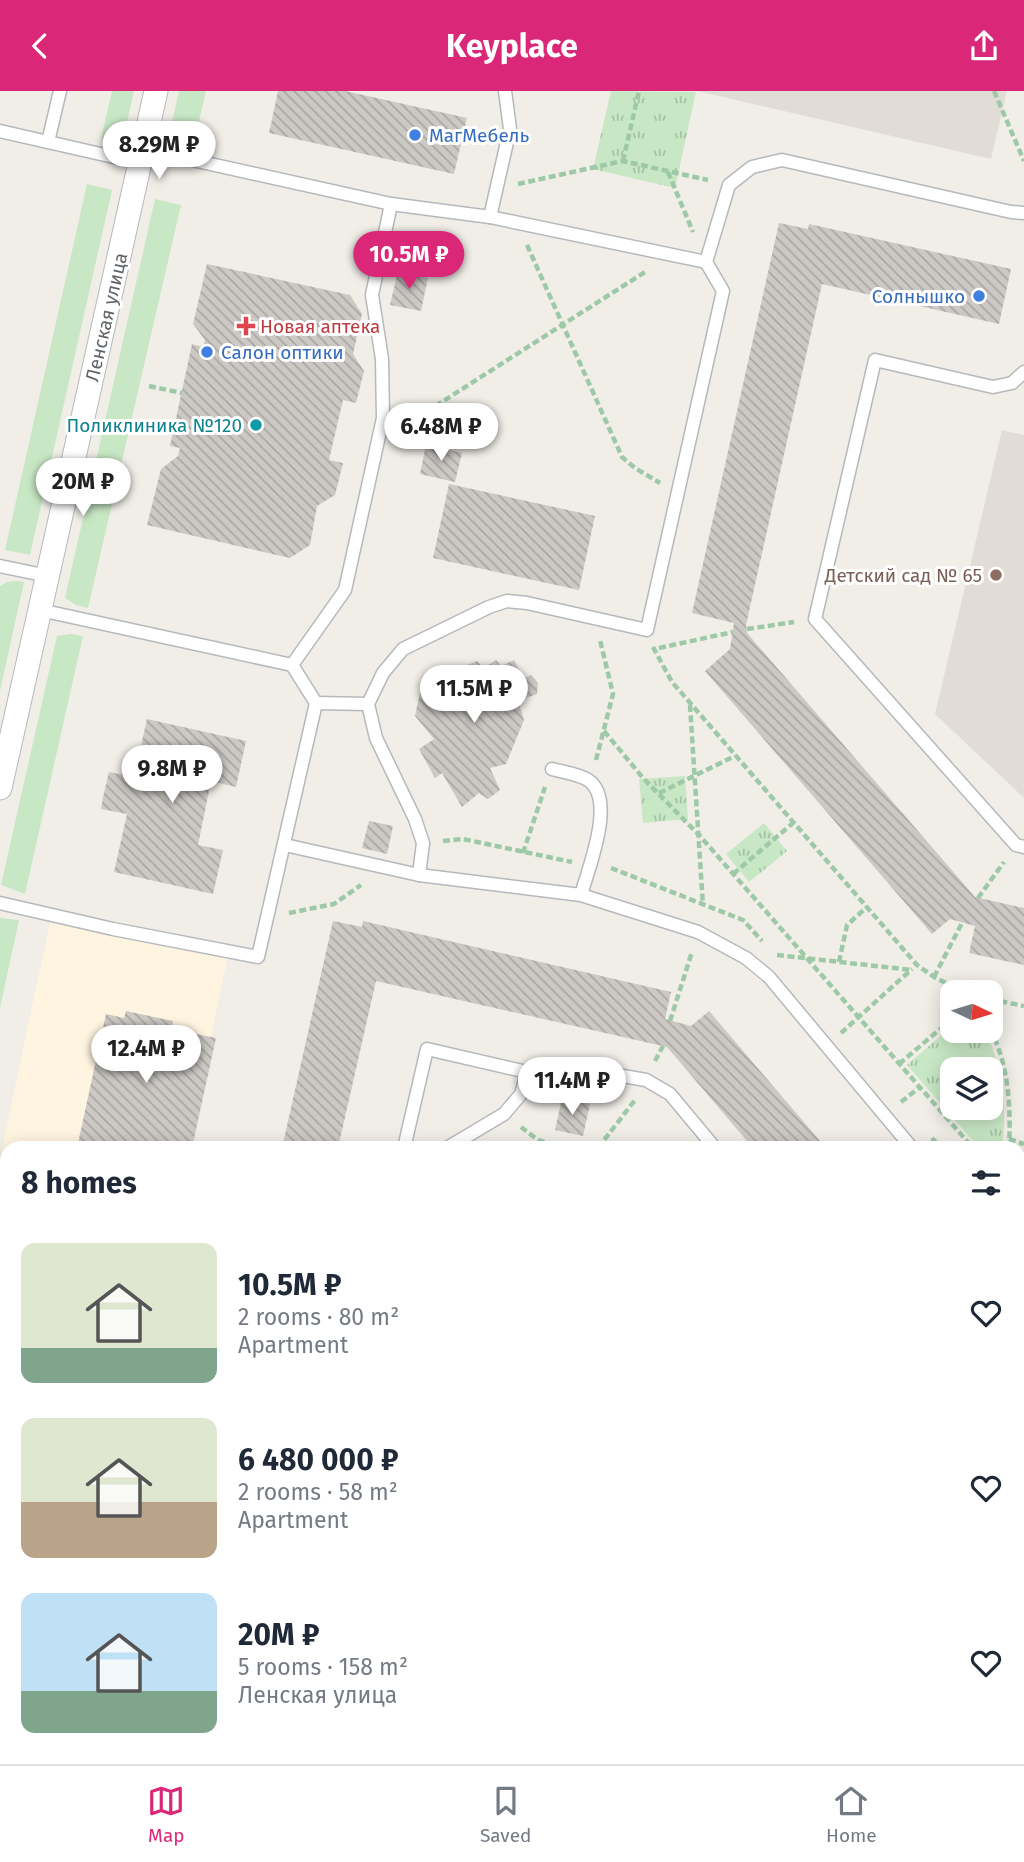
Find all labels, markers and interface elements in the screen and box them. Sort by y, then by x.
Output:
icon: back [21,27,59,65]
text: Keyplace [446,27,578,65]
icon: share [965,27,1003,65]
pin: 8.29M ₽ [94,122,224,181]
place label: МагМебель [429,124,530,147]
marker: МагМебель [407,127,423,143]
text: 8.29M ₽ [119,130,199,158]
pin: 10.5M ₽ [344,231,474,291]
text: 10.5M ₽ [369,240,449,268]
street label: Ленская улица [80,250,132,384]
place label: Солнышко [872,285,965,308]
marker: Солнышко [971,288,987,304]
place label: Новая аптека [260,315,380,338]
marker: Новая аптека [238,318,254,334]
place label: Салон оптики [221,341,344,364]
marker: Салон оптики [199,344,215,360]
pin: 6.48M ₽ [376,403,506,463]
text: 6.48M ₽ [400,412,482,440]
place label: Поликлиника №120 [67,414,242,437]
marker: Поликлиника №120 [248,417,264,433]
pin: 20M ₽ [34,459,132,518]
text: 20M ₽ [52,467,114,495]
place label: Детский сад № 65 [824,564,982,587]
marker: Детский сад № 65 [988,567,1004,583]
pin: 11.5M ₽ [409,665,539,725]
text: 11.5M ₽ [436,674,512,702]
pin: 9.8M ₽ [115,745,229,805]
text: 9.8M ₽ [138,754,206,782]
north arrow [940,980,1003,1043]
map controls [940,980,1003,1120]
pin: 12.4M ₽ [81,1025,211,1085]
text: 12.4M ₽ [107,1034,185,1062]
button: layers [940,1057,1003,1120]
pin: 11.4M ₽ [507,1058,637,1117]
text: 11.4M ₽ [534,1066,610,1094]
icon: filters [967,1164,1005,1202]
text: 8 homes [21,1165,137,1201]
text: 10.5M ₽ [238,1267,342,1303]
icon: home [77,1271,161,1355]
icon: heart [967,1294,1005,1332]
text: 2 rooms · 80 m² [238,1303,399,1331]
text: Apartment [238,1331,348,1359]
text: 6 480 000 ₽ [238,1442,399,1478]
icon: home [77,1446,161,1530]
icon: heart [967,1469,1005,1507]
text: 2 rooms · 58 m² [238,1478,398,1506]
text: Apartment [238,1506,348,1534]
text: 20M ₽ [238,1617,320,1653]
icon: home [77,1621,161,1705]
icon: heart [967,1644,1005,1682]
text: 5 rooms · 158 m² [238,1653,408,1681]
text: Ленская улица [238,1681,397,1709]
tab: Map [147,1782,185,1847]
tab: Saved [480,1782,531,1847]
tab: Home [826,1782,877,1847]

